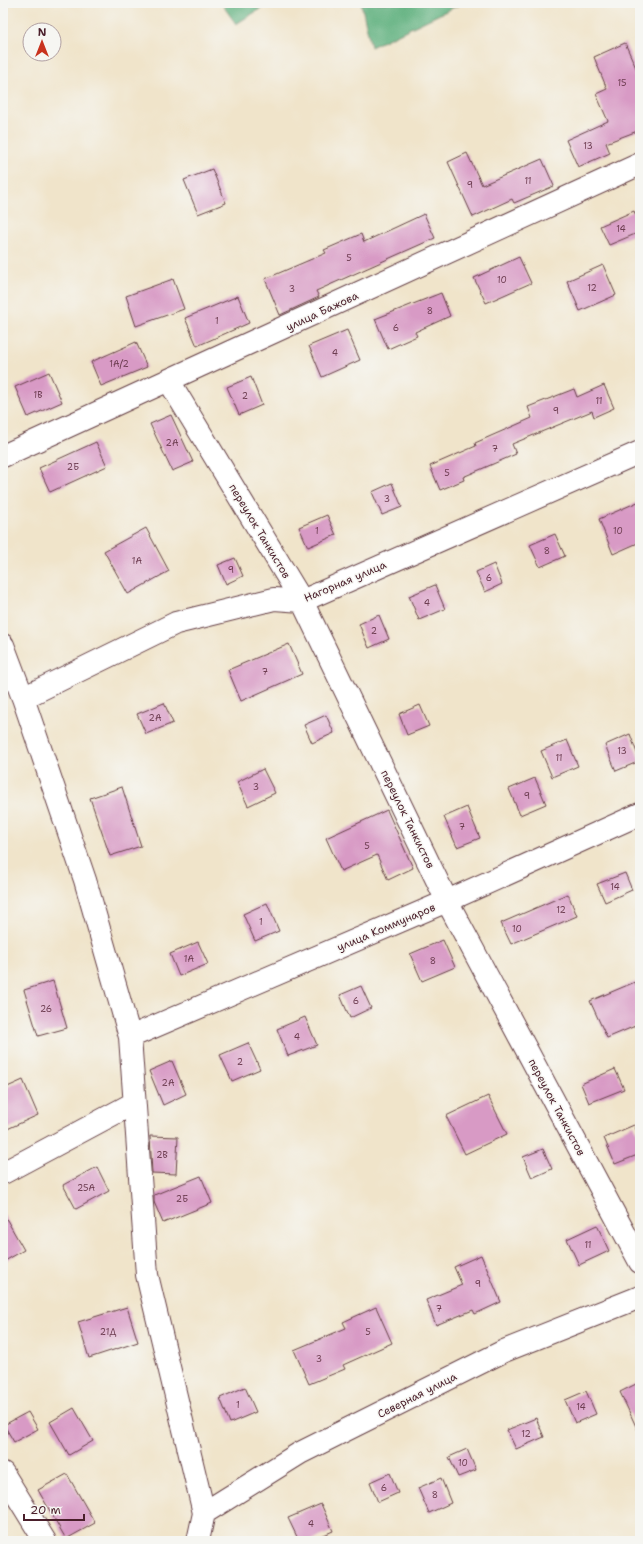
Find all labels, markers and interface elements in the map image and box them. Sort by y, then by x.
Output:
north arrow [22,22,62,62]
text: N [38,25,47,40]
house number: 15 [617,77,627,89]
house number: 13 [583,140,593,152]
house number: 11 [524,175,532,187]
house number: 9 [467,179,473,191]
house number: 14 [616,223,626,235]
house number: 5 [346,252,352,264]
house number: 10 [497,274,507,286]
house number: 12 [587,282,597,294]
house number: 3 [289,283,295,295]
street label: улица Бажова [283,288,361,335]
house number: 8 [427,305,433,317]
house number: 1 [215,315,219,327]
house number: 6 [393,322,399,334]
house number: 4 [332,347,338,359]
house number: 1А/2 [109,358,129,370]
house number: 1В [33,389,43,401]
house number: 2 [242,390,248,402]
house number: 11 [595,395,603,407]
house number: 9 [553,405,559,417]
house number: 2А [166,437,179,449]
house number: 7 [492,443,498,455]
house number: 2Б [67,461,79,473]
house number: 5 [444,467,450,479]
street label: переулок Танкистов [225,481,294,582]
house number: 3 [384,493,390,505]
house number: 1 [315,525,319,537]
house number: 10 [613,525,623,537]
house number: 8 [544,545,550,557]
house number: 1А [132,555,143,567]
street label: Нагорная улица [302,557,389,606]
house number: 9 [228,564,234,576]
house number: 6 [486,572,492,584]
house number: 4 [424,597,430,609]
house number: 2 [371,625,377,637]
house number: 7 [262,666,268,678]
house number: 2А [149,712,162,724]
house number: 13 [617,745,627,757]
house number: 11 [555,752,563,764]
street label: переулок Танкистов [377,767,438,871]
house number: 3 [253,781,259,793]
house number: 9 [524,790,530,802]
house number: 7 [459,821,465,833]
house number: 5 [364,840,370,852]
house number: 14 [610,881,620,893]
street label: улица Коммунаров [335,900,438,955]
house number: 12 [556,904,566,916]
house number: 1 [259,916,263,928]
house number: 10 [512,923,522,935]
house number: 1А [184,953,195,965]
house number: 8 [430,955,436,967]
house number: 6 [353,995,359,1007]
house number: 26 [40,1003,52,1015]
house number: 4 [294,1031,300,1043]
house number: 2 [237,1056,243,1068]
street label: переулок Танкистов [525,1056,589,1159]
house number: 2А [162,1077,175,1089]
house number: 2В [156,1149,168,1161]
house number: 25А [77,1182,96,1194]
house number: 2Б [176,1193,188,1205]
house number: 11 [584,1239,592,1251]
house number: 9 [475,1278,481,1290]
house number: 7 [436,1303,442,1315]
house number: 21Д [100,1326,116,1338]
house number: 5 [365,1326,371,1338]
house number: 3 [316,1353,322,1365]
street label: Северная улица [375,1369,460,1422]
house number: 1 [236,1399,240,1411]
house number: 14 [576,1401,586,1413]
house number: 12 [521,1428,531,1440]
house number: 10 [458,1457,468,1469]
house number: 6 [381,1482,387,1494]
house number: 8 [432,1489,438,1501]
scale bar [24,1496,84,1522]
text: 20 m [30,1502,61,1518]
house number: 4 [308,1518,314,1530]

